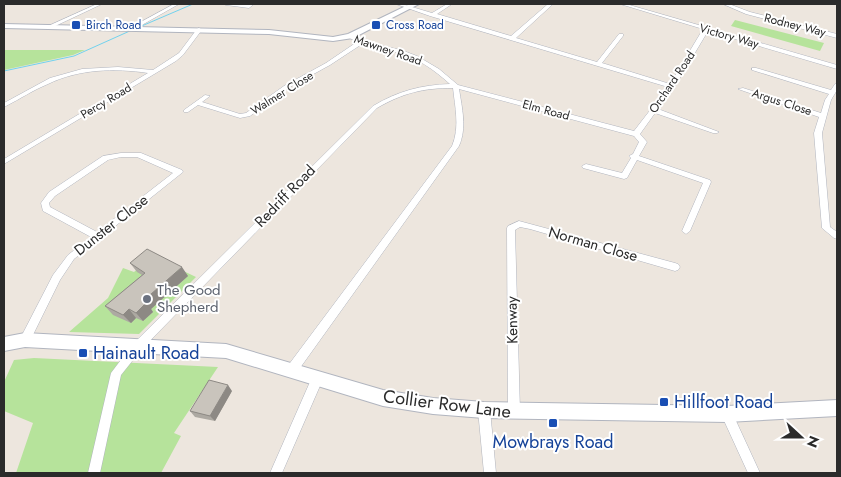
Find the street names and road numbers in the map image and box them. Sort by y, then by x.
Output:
street label: Rodney Way [762,9,828,42]
street label: Victory Way [697,19,762,53]
street label: Mawney Road [352,30,424,70]
street label: Orchard Road [644,47,700,117]
street label: Walmer Close [247,67,317,119]
street label: Percy Road [77,79,135,123]
street label: Argus Close [750,84,814,120]
street label: Elm Road [520,95,572,125]
street label: Redriff Road [250,160,320,232]
street label: Dunster Close [69,189,153,261]
street label: Norman Close [546,221,640,267]
street label: Kenway [501,296,523,344]
street label: Collier Row Lane [382,383,512,425]

